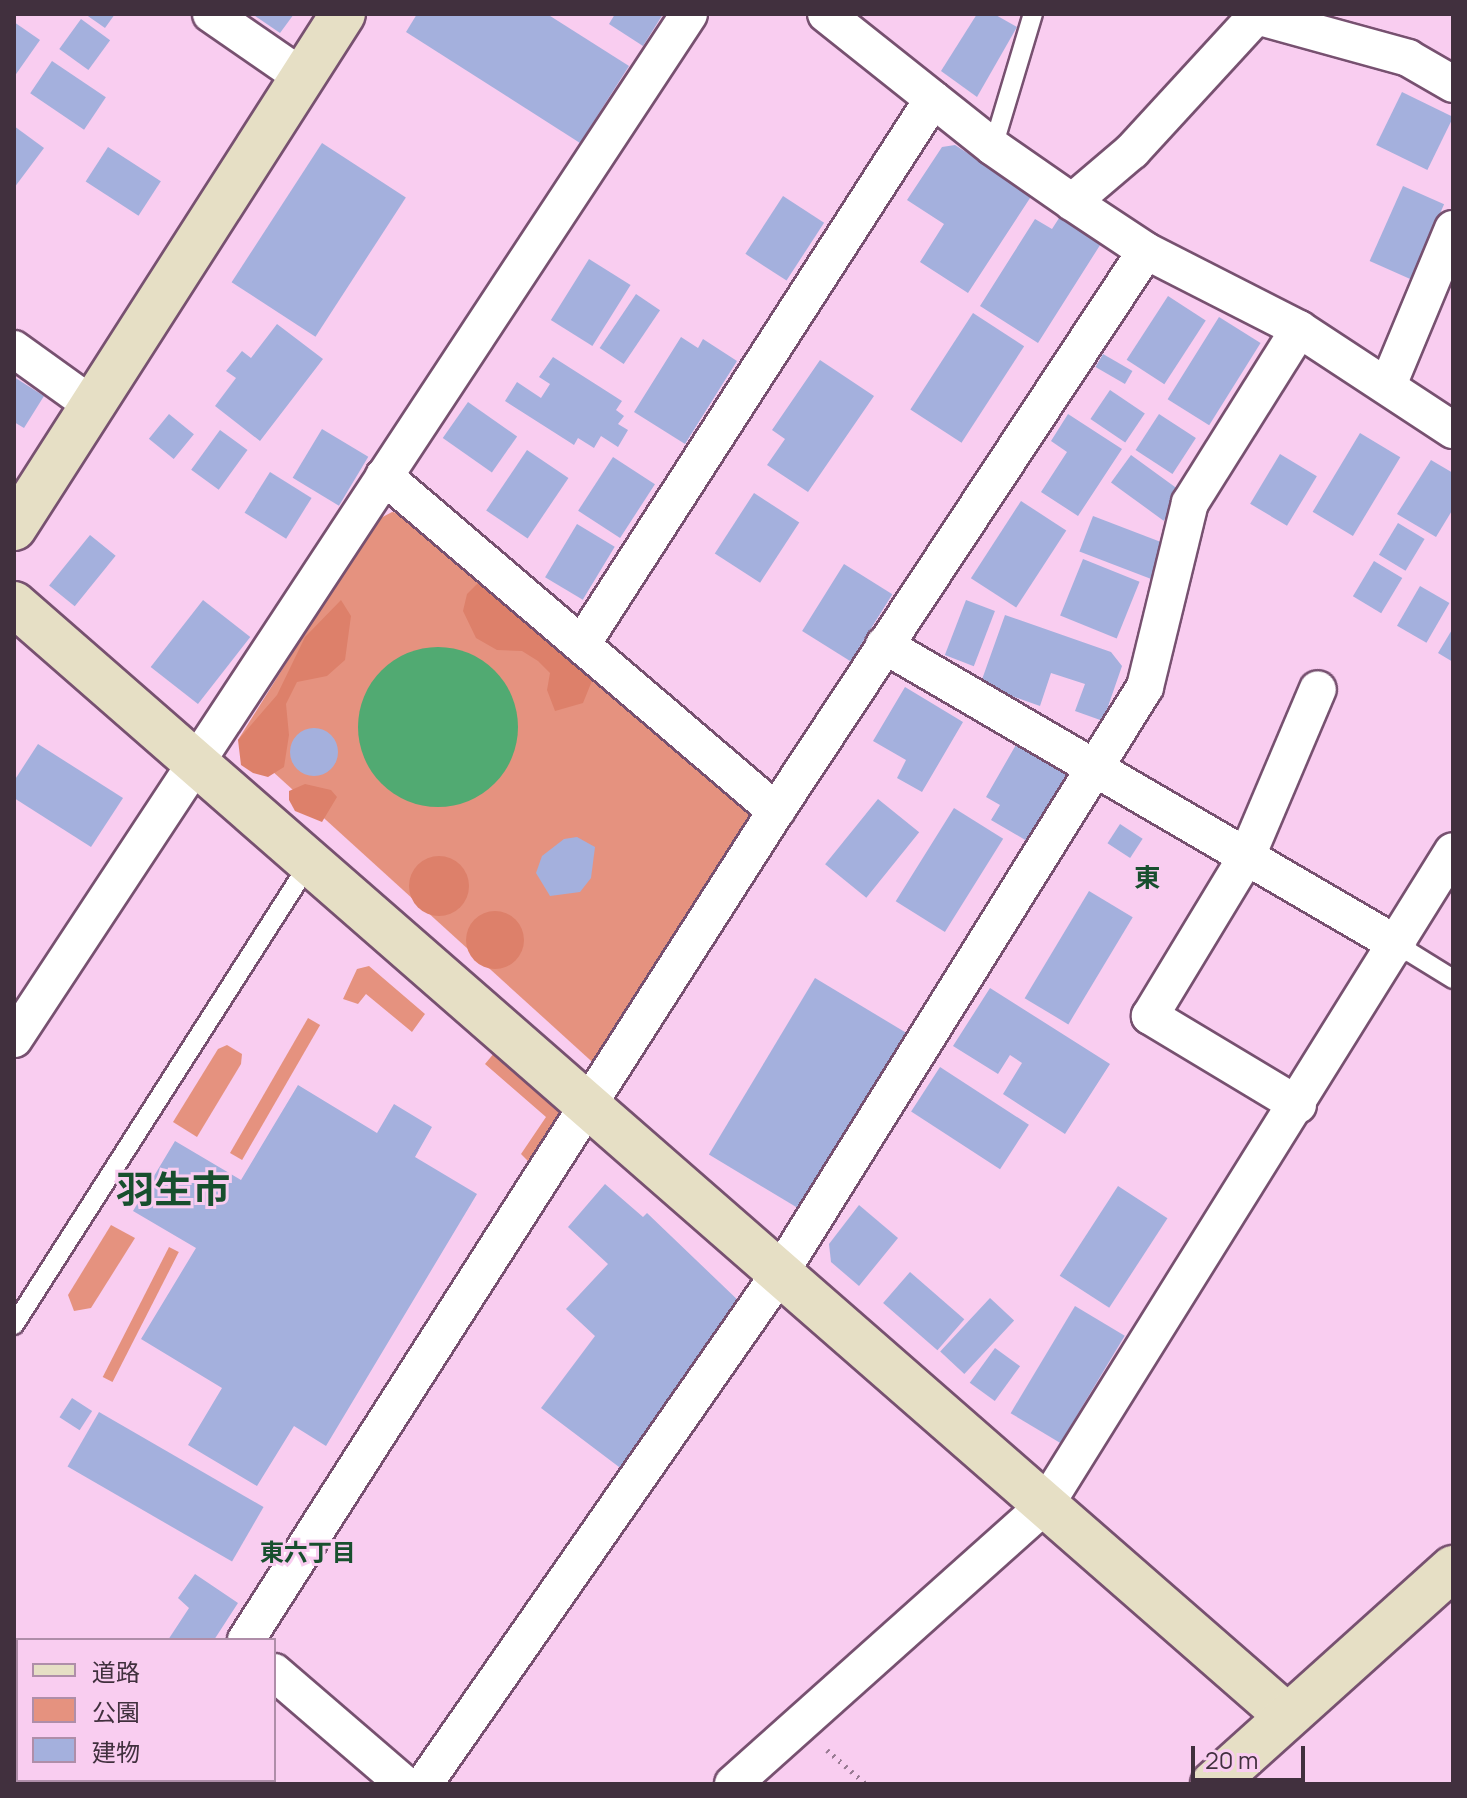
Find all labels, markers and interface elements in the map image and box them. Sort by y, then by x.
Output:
district label: 東 [1134,862,1160,894]
district label: 羽生市 [116,1166,230,1212]
district label: 東六丁目 [260,1538,356,1566]
legend [16,1638,276,1782]
text: 道路 [92,1655,140,1688]
text: 公園 [92,1695,140,1728]
scale bar [1195,1730,1309,1780]
text: 建物 [92,1735,140,1768]
text: 20 m [1205,1743,1258,1776]

